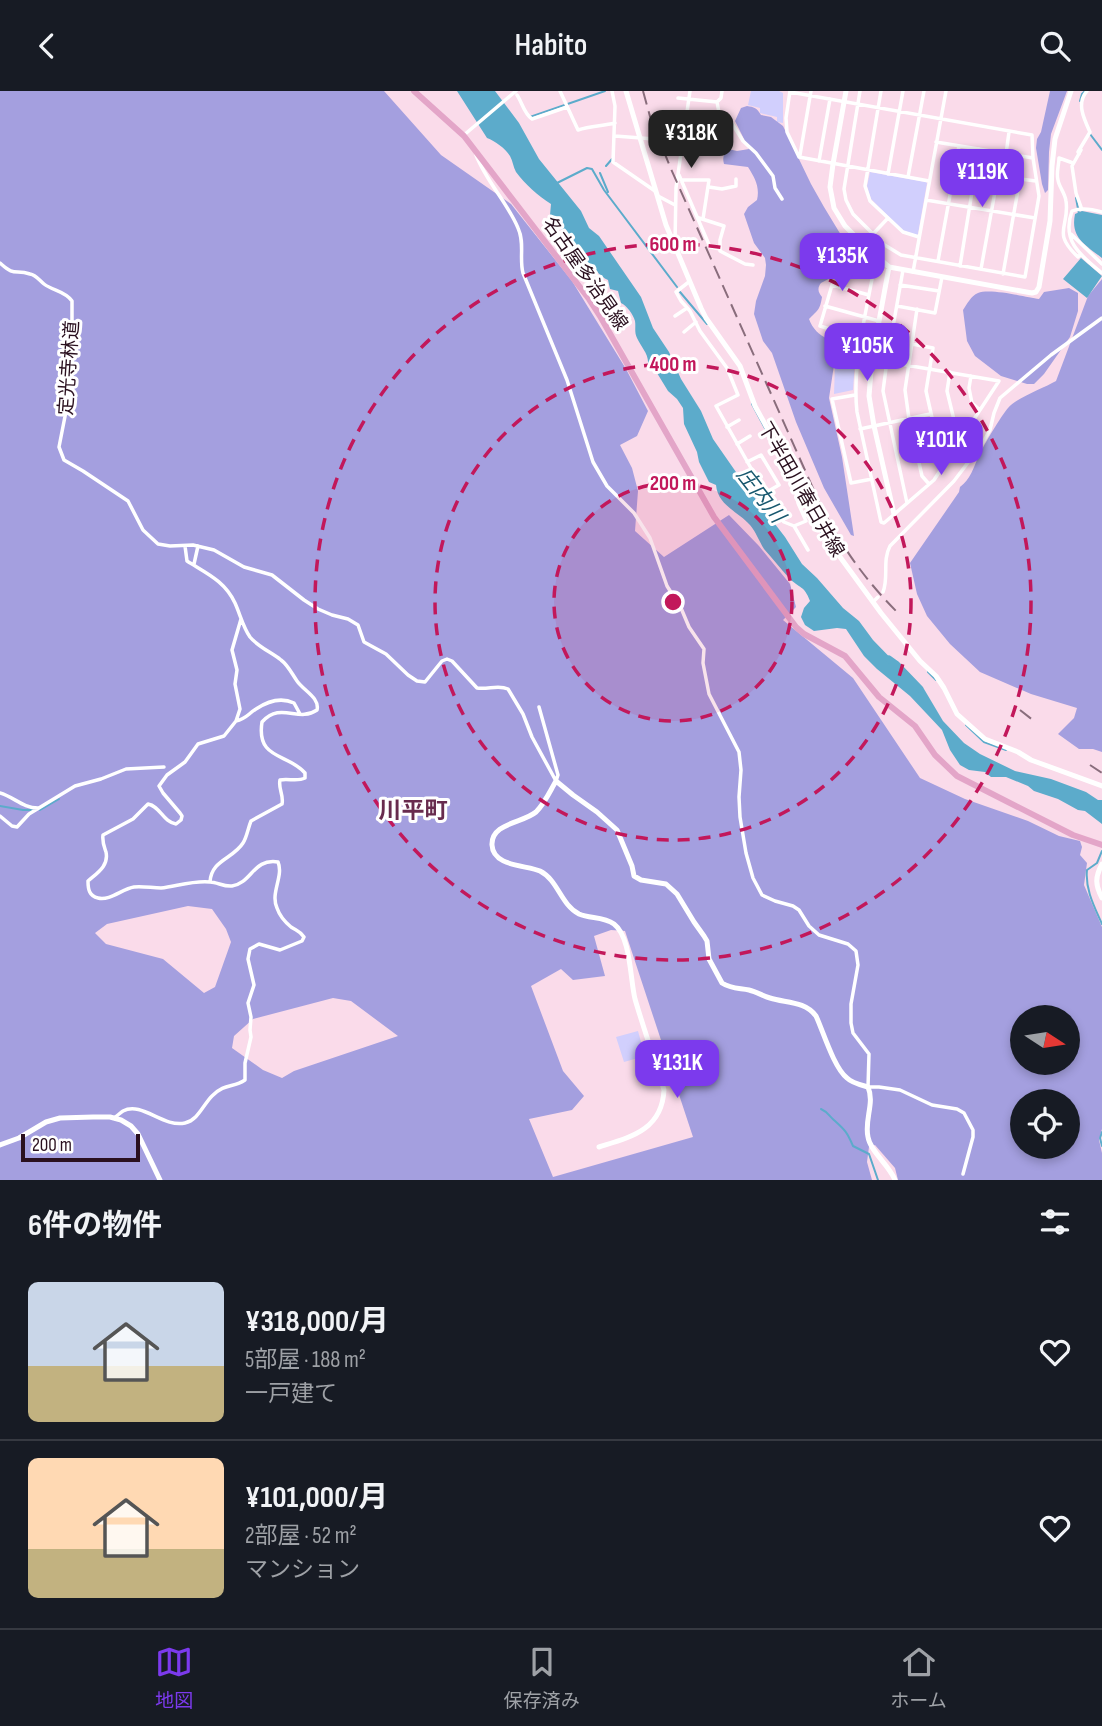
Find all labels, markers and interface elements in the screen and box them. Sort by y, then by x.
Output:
text: Habito [514,26,588,65]
icon: back [28,27,66,65]
icon: search [1036,27,1074,65]
pin: ¥318K [642,111,740,170]
text: ¥318K [664,119,718,147]
pin: ¥119K [933,149,1031,209]
text: ¥119K [956,158,1008,186]
street label: 名古屋多治見線 [537,213,632,335]
text: 600 m [649,232,697,257]
pin: ¥135K [793,233,891,293]
text: ¥135K [816,242,868,270]
street label: 定光寺林道 [55,320,84,416]
pin: ¥105K [818,323,916,383]
text: ¥105K [840,332,894,360]
text: 400 m [650,352,696,377]
pin: ¥101K [892,417,990,477]
street label: 下半田川春日井線 [753,418,849,561]
text: ¥101K [915,426,967,454]
water label: 庄内川 [731,463,791,529]
text: 200 m [650,471,696,496]
centre of rings [661,590,685,614]
district label: 川平町 [379,797,448,825]
north arrow [1010,1005,1080,1075]
map controls [1010,1005,1080,1159]
pin: ¥131K [628,1041,726,1100]
text: ¥131K [651,1049,703,1077]
button: locate [1010,1089,1080,1159]
scale bar [21,1131,140,1163]
text: 200 m [32,1134,72,1157]
icon: filters [1036,1203,1074,1241]
text: 6件の物件 [28,1208,162,1244]
text: ¥318,000/月 [245,1304,389,1340]
icon: home [84,1310,168,1394]
icon: heart [1036,1333,1074,1371]
text: 5部屋 · 188 m² [245,1346,366,1374]
text: 一戸建て [245,1380,337,1408]
text: ¥101,000/月 [245,1480,388,1516]
icon: home [84,1486,168,1570]
icon: heart [1036,1509,1074,1547]
text: 2部屋 · 52 m² [245,1522,357,1550]
text: マンション [245,1556,360,1584]
tab: 地図 [155,1643,193,1713]
tab: 保存済み [504,1643,580,1713]
tab: ホーム [890,1643,947,1713]

